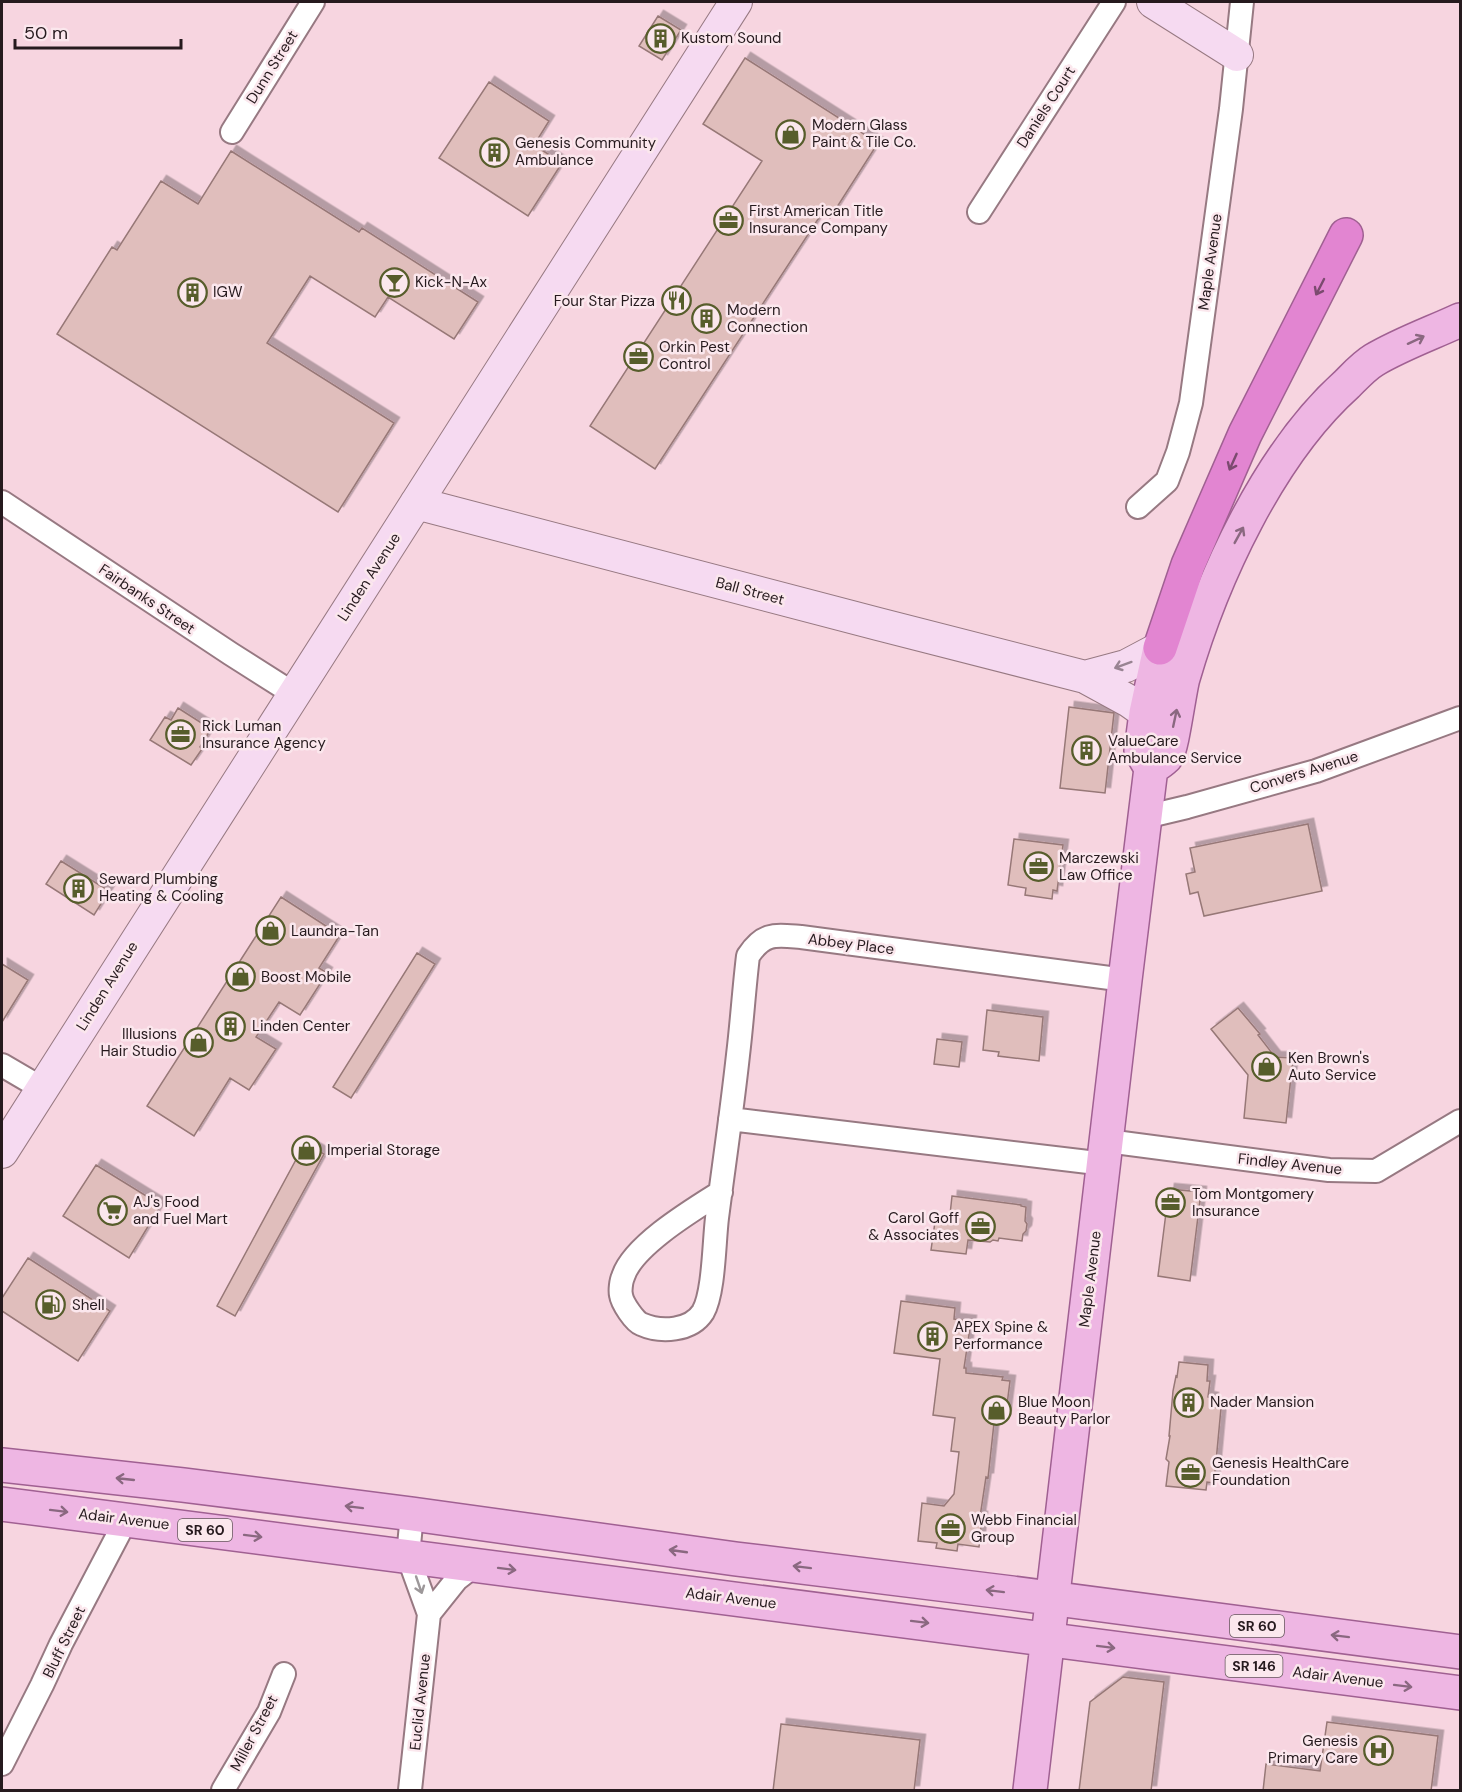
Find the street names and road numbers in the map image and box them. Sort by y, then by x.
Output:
street label: Dunn Street [242,27,302,107]
street label: Daniels Court [1012,62,1080,152]
street label: Maple Avenue [1193,213,1227,311]
street label: Linden Avenue [333,529,405,625]
street label: Fairbanks Street [95,559,199,639]
street label: Ball Street [713,572,787,610]
street label: Convers Avenue [1247,746,1361,798]
street label: Abbey Place [807,929,895,959]
street label: Linden Avenue [72,938,142,1034]
street label: Findley Avenue [1237,1149,1343,1179]
street label: Maple Avenue [1074,1230,1106,1328]
street label: Adair Avenue [78,1504,170,1534]
road number: SR 60 [178,1519,232,1541]
street label: Adair Avenue [685,1583,777,1613]
street label: Bluff Street [38,1603,90,1681]
road number: SR 60 [1230,1615,1284,1637]
street label: Euclid Avenue [405,1653,435,1751]
road number: SR 146 [1226,1655,1282,1677]
street label: Adair Avenue [1292,1662,1384,1692]
street label: Miller Street [226,1691,282,1775]

